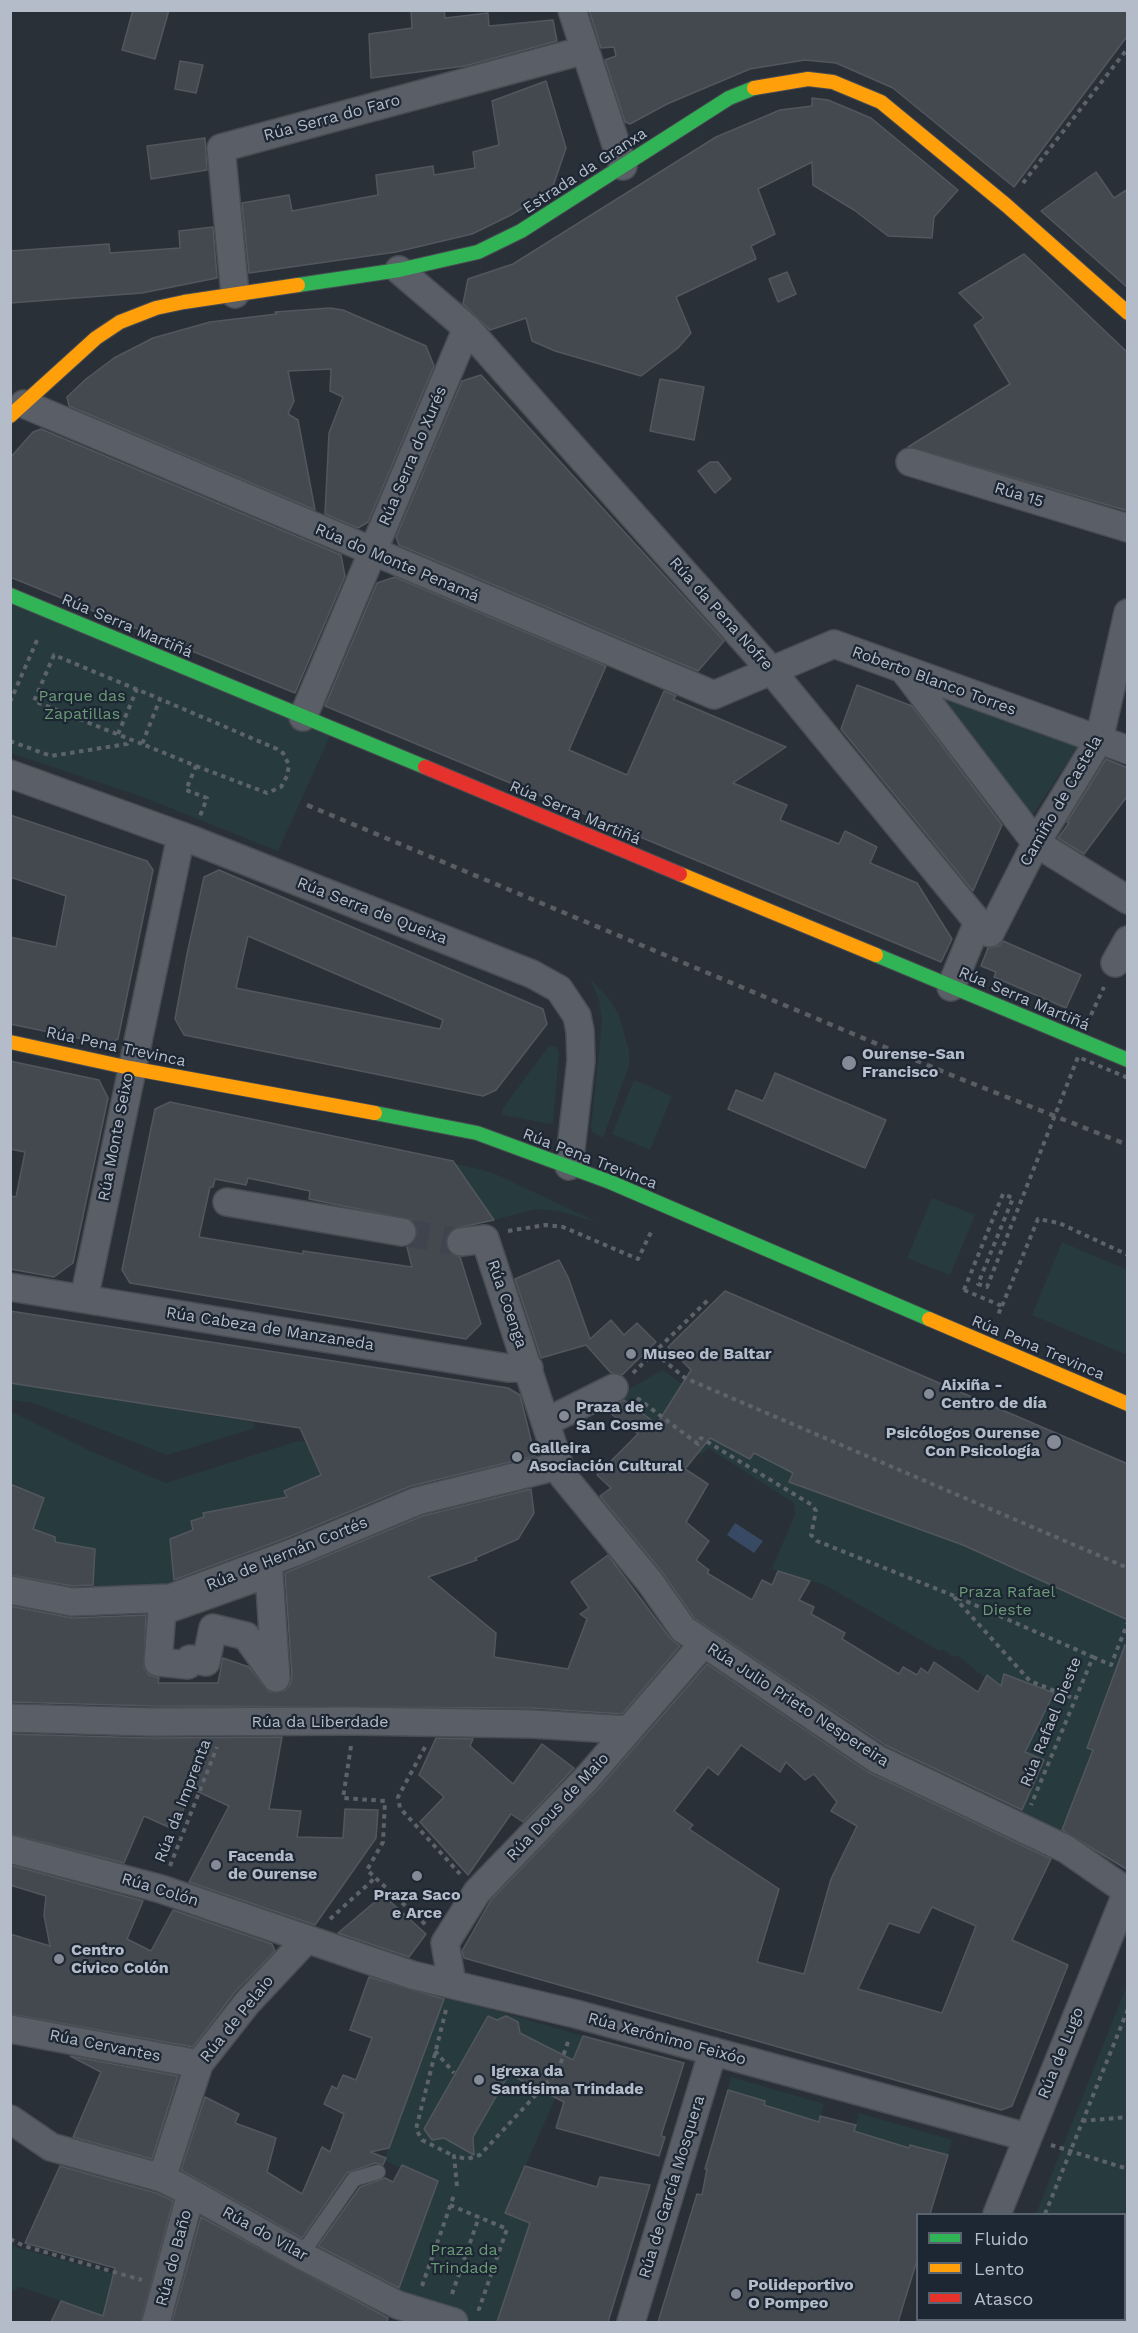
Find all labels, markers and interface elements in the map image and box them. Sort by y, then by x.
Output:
street label: Rúa Serra do Faro [262,91,402,145]
street label: Estrada da Granxa [519,124,651,218]
street label: Rúa Serra do Xurés [375,383,451,529]
street label: Rúa 15 [992,478,1046,512]
street label: Rúa do Monte Penamá [312,520,482,606]
street label: Rúa da Pena Nofre [665,554,777,674]
street label: Rúa Serra Martiñá [59,590,195,662]
street label: Roberto Blanco Torres [849,642,1019,720]
park label: Parque das Zapatillas [38,686,126,724]
street label: Camiño de Castela [1016,732,1106,870]
street label: Rúa Serra Martiñá [507,777,643,849]
street label: Rúa Serra de Queixa [294,874,450,948]
street label: Rúa Serra Martiñá [956,963,1092,1035]
street label: Rúa Pena Trevinca [44,1023,188,1071]
place label: Ourense-San Francisco [862,1044,965,1082]
marker: Ourense-San Francisco [840,1054,858,1072]
street label: Rúa Monte Seixo [94,1071,138,1203]
street label: Rúa Pena Trevinca [520,1125,660,1193]
street label: Rúa Coenga [483,1257,531,1351]
street label: Rúa Cabeza de Manzaneda [165,1303,375,1355]
street label: Rúa Pena Trevinca [969,1311,1107,1385]
place label: Museo de Baltar [643,1344,772,1364]
marker: Museo de Baltar [624,1347,638,1361]
place label: Aixiña - Centro de día [941,1375,1047,1413]
marker: Aixiña - Centro de día [922,1387,936,1401]
place label: Praza de San Cosme [576,1397,663,1435]
marker: Praza de San Cosme [557,1409,571,1423]
place label: Psicólogos Ourense Con Psicología [886,1423,1040,1461]
marker: Psicólogos Ourense Con Psicología [1045,1433,1063,1451]
place label: Galleira Asociación Cultural [529,1438,683,1476]
marker: Galleira Asociación Cultural [510,1450,524,1464]
street label: Rúa de Hernán Cortés [204,1513,370,1595]
park label: Praza Rafael Dieste [959,1582,1055,1620]
street label: Rúa Julio Prieto Nespereira [704,1639,892,1771]
street label: Rúa Rafael Dieste [1016,1654,1086,1790]
street label: Rúa da Liberdade [251,1712,389,1732]
street label: Rúa da Imprenta [151,1737,215,1865]
street label: Rúa Dous de Maio [503,1749,613,1865]
place label: Facenda de Ourense [228,1846,317,1884]
marker: Facenda de Ourense [209,1858,223,1872]
street label: Rúa Colón [119,1869,201,1911]
marker: Praza Saco e Arce [410,1869,424,1883]
place label: Praza Saco e Arce [374,1885,460,1923]
place label: Centro Cívico Colón [71,1940,169,1978]
marker: Centro Cívico Colón [52,1952,66,1966]
street label: Rúa de Pelaio [196,1972,278,2066]
street label: Rúa de Lugo [1034,2004,1088,2102]
street label: Rúa Xerónimo Feixóo [586,2009,748,2069]
street label: Rúa Cervantes [48,2026,162,2066]
place label: Igrexa da Santísima Trindade [491,2061,644,2099]
marker: Igrexa da Santísima Trindade [472,2073,486,2087]
street label: Rúa de García Mosquera [635,2093,709,2281]
street label: Rúa do Vilar [219,2203,311,2265]
street label: Rúa do Baño [152,2208,196,2308]
legend [916,2213,1126,2321]
text: Fluido [974,2228,1028,2249]
park label: Praza da Trindade [430,2240,498,2278]
text: Lento [974,2258,1024,2279]
place label: Polideportivo O Pompeo [748,2275,854,2313]
marker: Polideportivo O Pompeo [729,2287,743,2301]
text: Atasco [974,2288,1033,2309]

